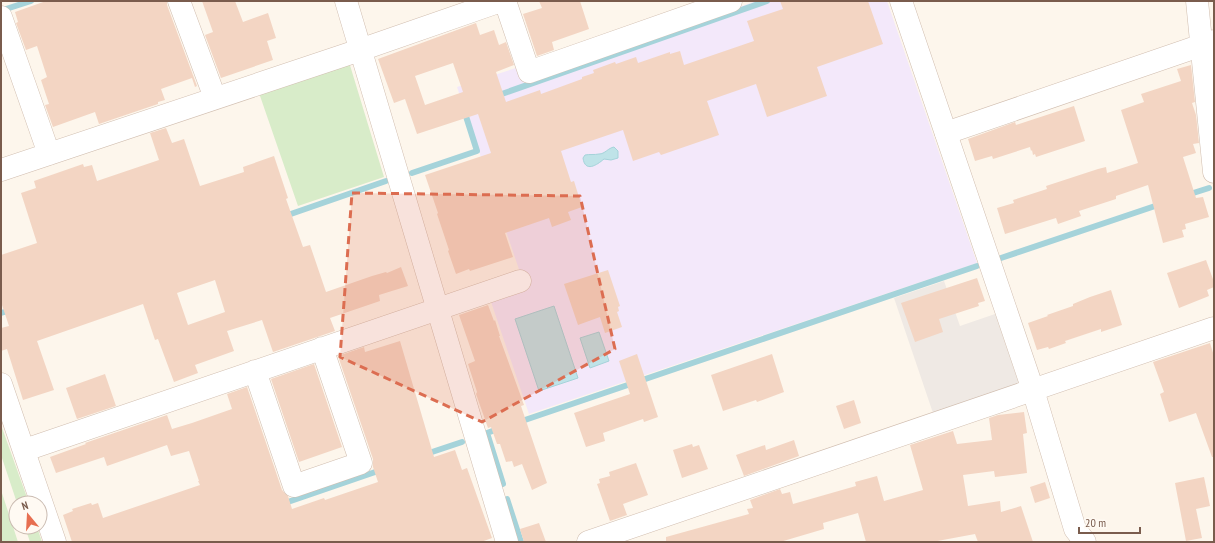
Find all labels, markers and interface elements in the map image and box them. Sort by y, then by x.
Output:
north arrow [8,495,48,535]
text: N [20,498,30,513]
scale bar [1079,509,1140,535]
text: 20 m [1085,515,1106,530]

